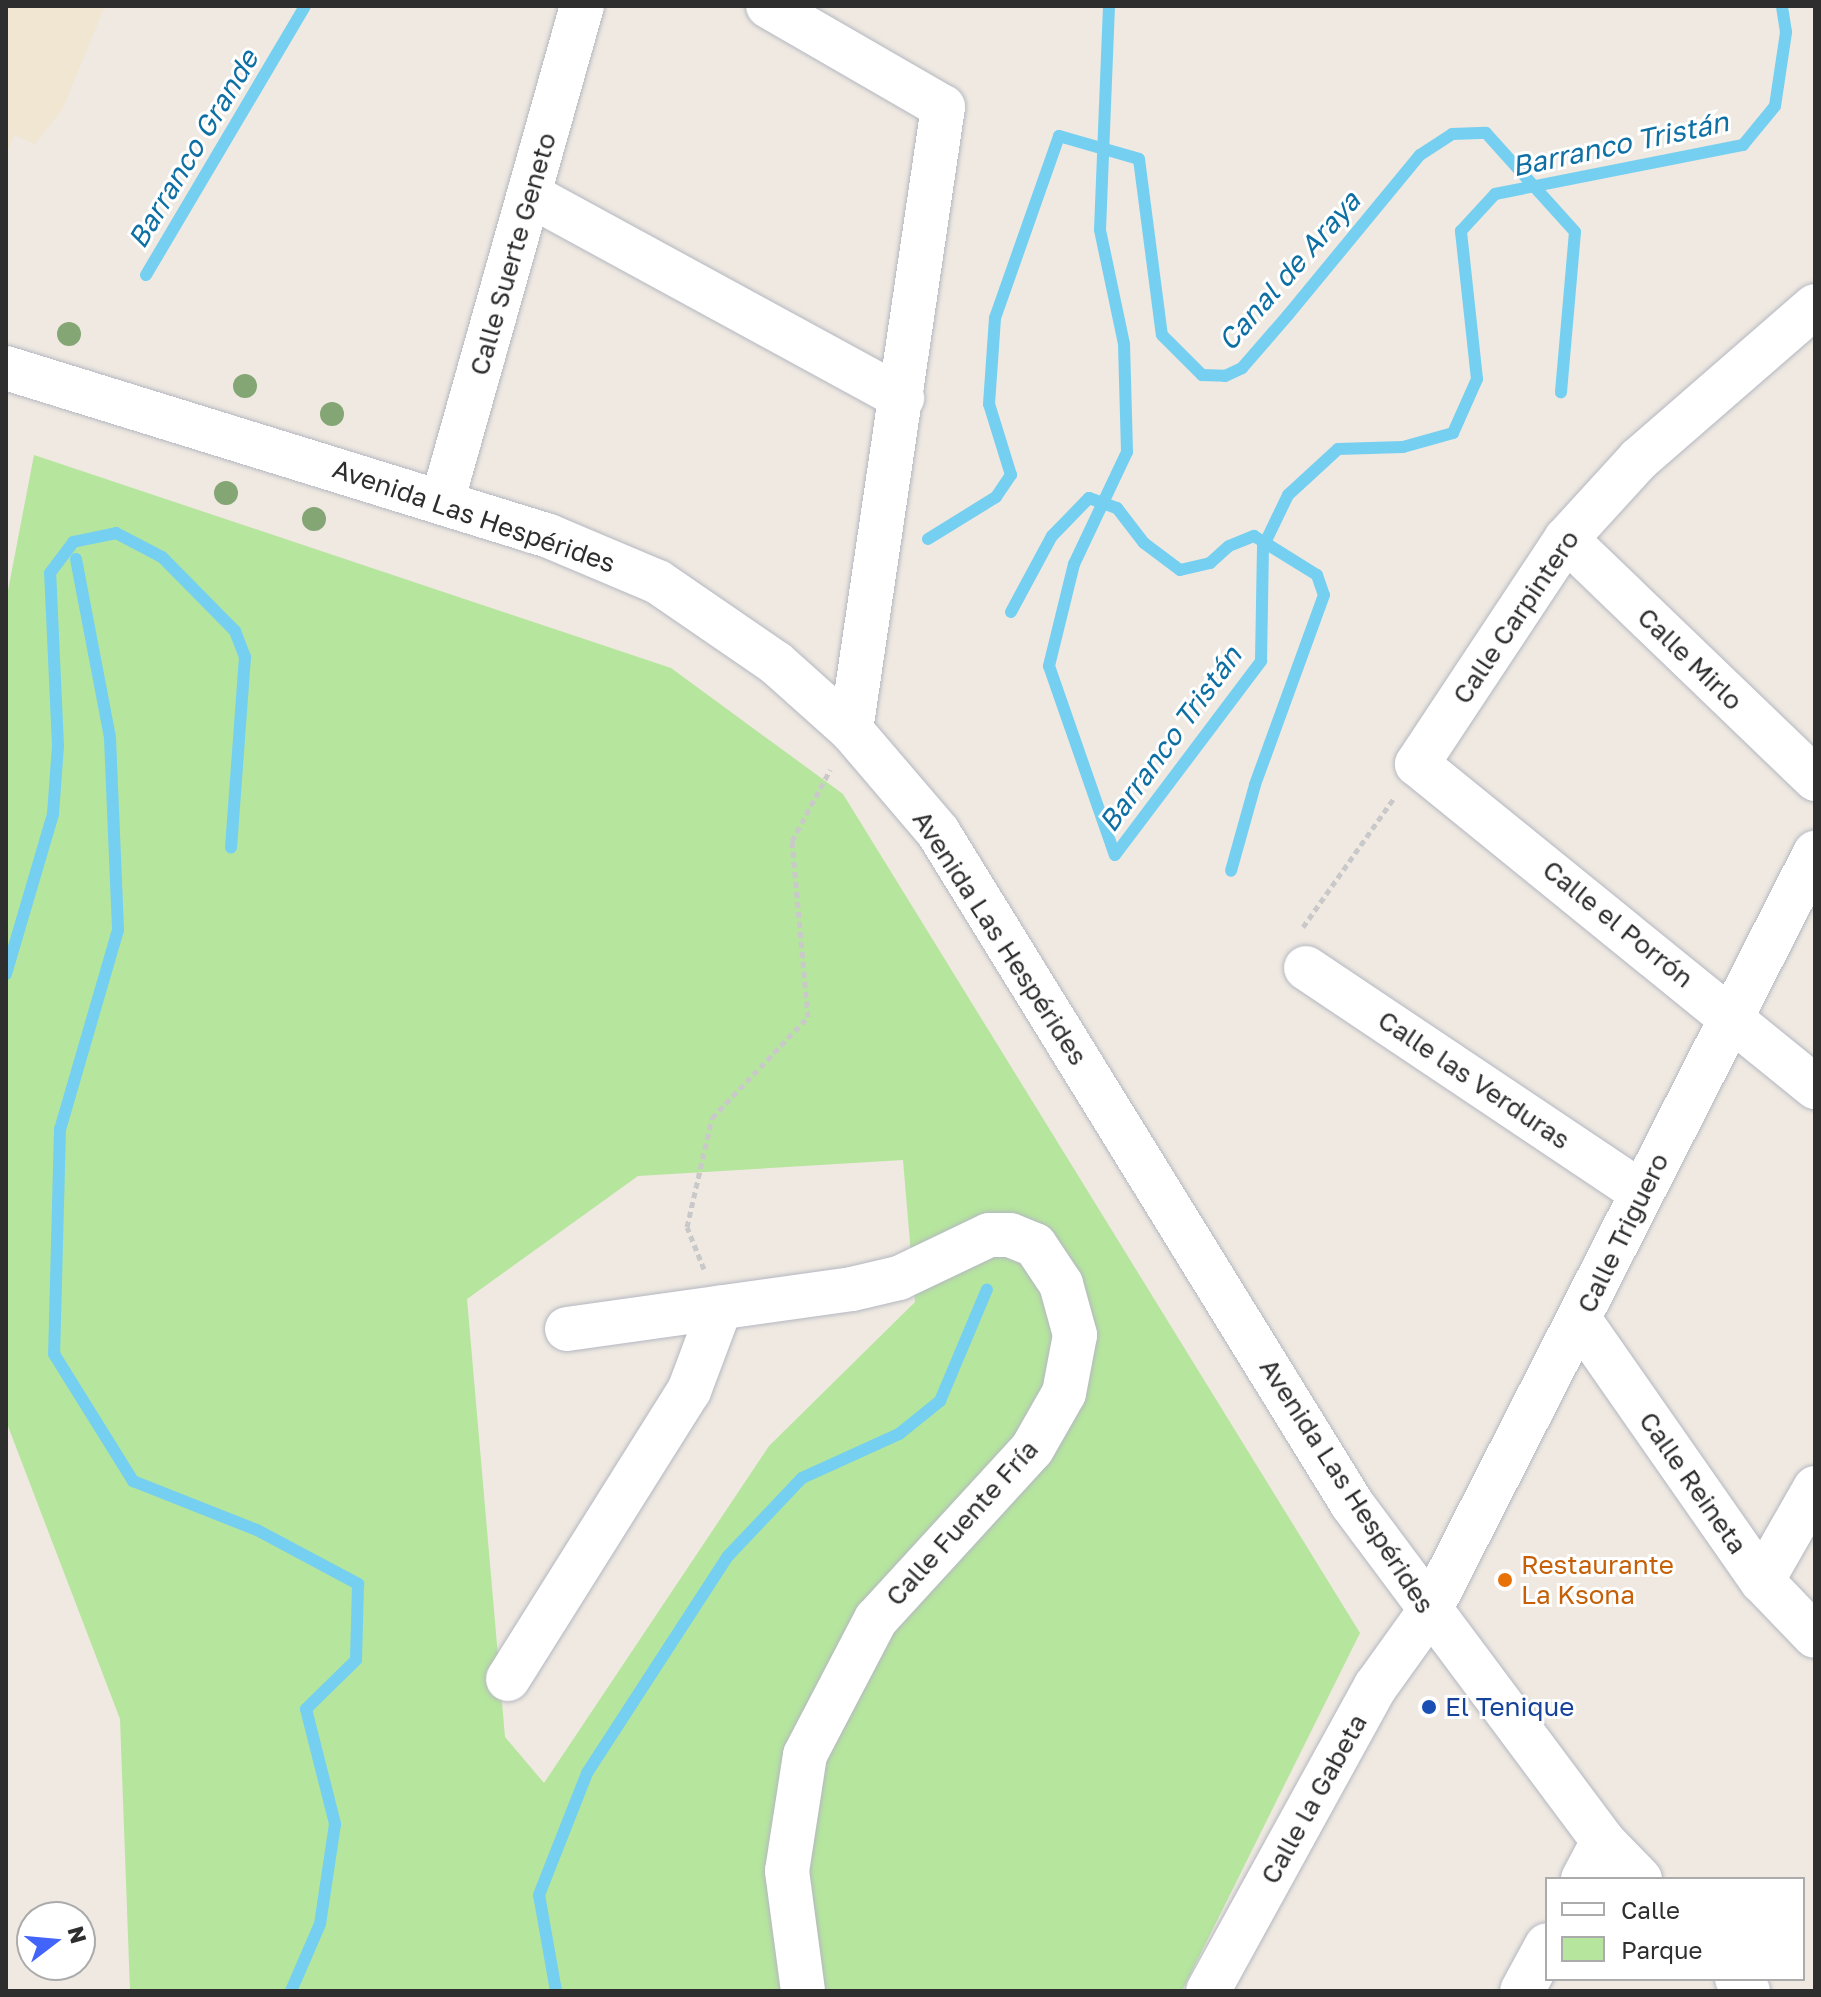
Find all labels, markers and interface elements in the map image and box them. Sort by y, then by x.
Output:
water label: Barranco Grande [121,44,265,254]
water label: Barranco Tristán [1509,105,1731,183]
street label: Calle Suerte Geneto [463,129,563,379]
water label: Canal de Araya [1211,185,1367,357]
street label: Avenida Las Hespérides [329,453,619,579]
street label: Calle Carpintero [1446,524,1586,710]
street label: Calle Mirlo [1631,601,1749,717]
water label: Barranco Tristán [1092,640,1248,838]
street label: Avenida Las Hespérides [906,805,1094,1071]
street label: Calle el Porrón [1537,854,1699,994]
street label: Calle las Verduras [1372,1004,1576,1156]
street label: Calle Triguero [1571,1148,1675,1318]
street label: Avenida Las Hespérides [1253,1353,1441,1619]
street label: Calle Reineta [1633,1406,1753,1560]
street label: Calle Fuente Fría [880,1434,1044,1612]
place label: Restaurante La Ksona [1521,1549,1674,1610]
marker: Restaurante La Ksona [1496,1571,1514,1589]
place label: El Tenique [1445,1691,1574,1723]
marker: El Tenique [1420,1698,1438,1716]
street label: Calle la Gabeta [1255,1709,1373,1889]
legend [1545,1877,1805,1981]
text: Calle [1621,1895,1680,1924]
north arrow [16,1901,96,1981]
text: N [62,1923,93,1947]
text: Parque [1621,1935,1702,1964]

